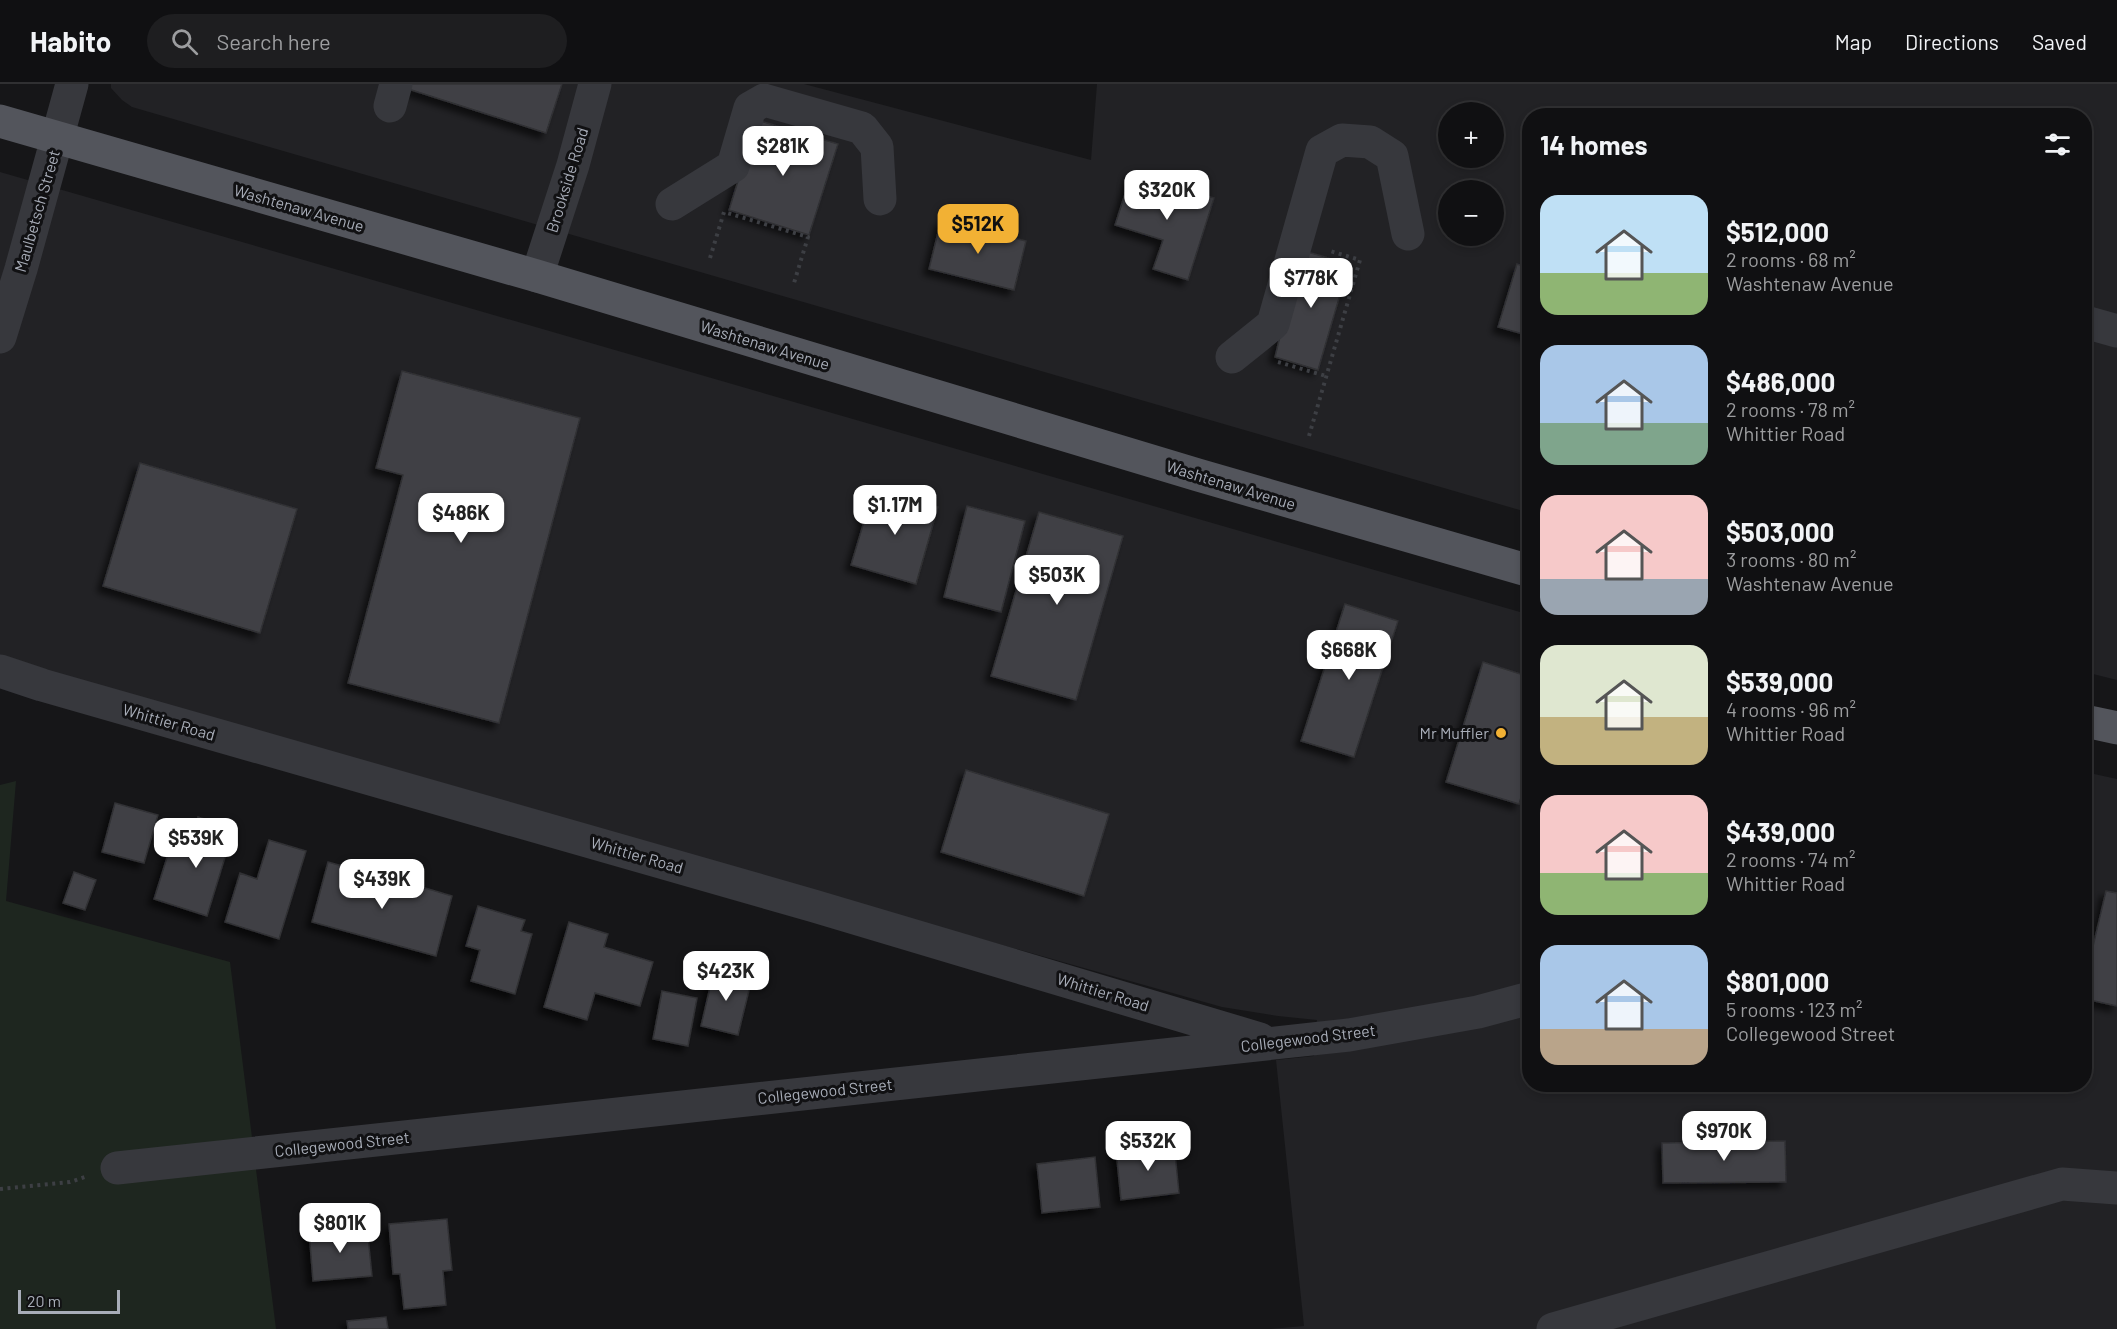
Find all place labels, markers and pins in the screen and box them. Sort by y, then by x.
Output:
pin: $281K [741,126,825,177]
pin: $320K [1125,170,1209,221]
pin: $512K [936,204,1020,255]
pin: $778K [1269,258,1353,309]
pin: $1.17M [846,485,944,536]
pin: $486K [419,493,503,544]
pin: $503K [1015,555,1099,606]
pin: $668K [1307,630,1391,681]
place label: Mr Muffler [1419,723,1489,742]
marker: Mr Muffler [1494,726,1508,740]
pin: $539K [154,818,238,869]
pin: $439K [340,859,424,910]
pin: $423K [684,951,768,1002]
pin: $970K [1682,1111,1766,1162]
pin: $532K [1106,1121,1190,1172]
pin: $801K [298,1203,382,1254]

